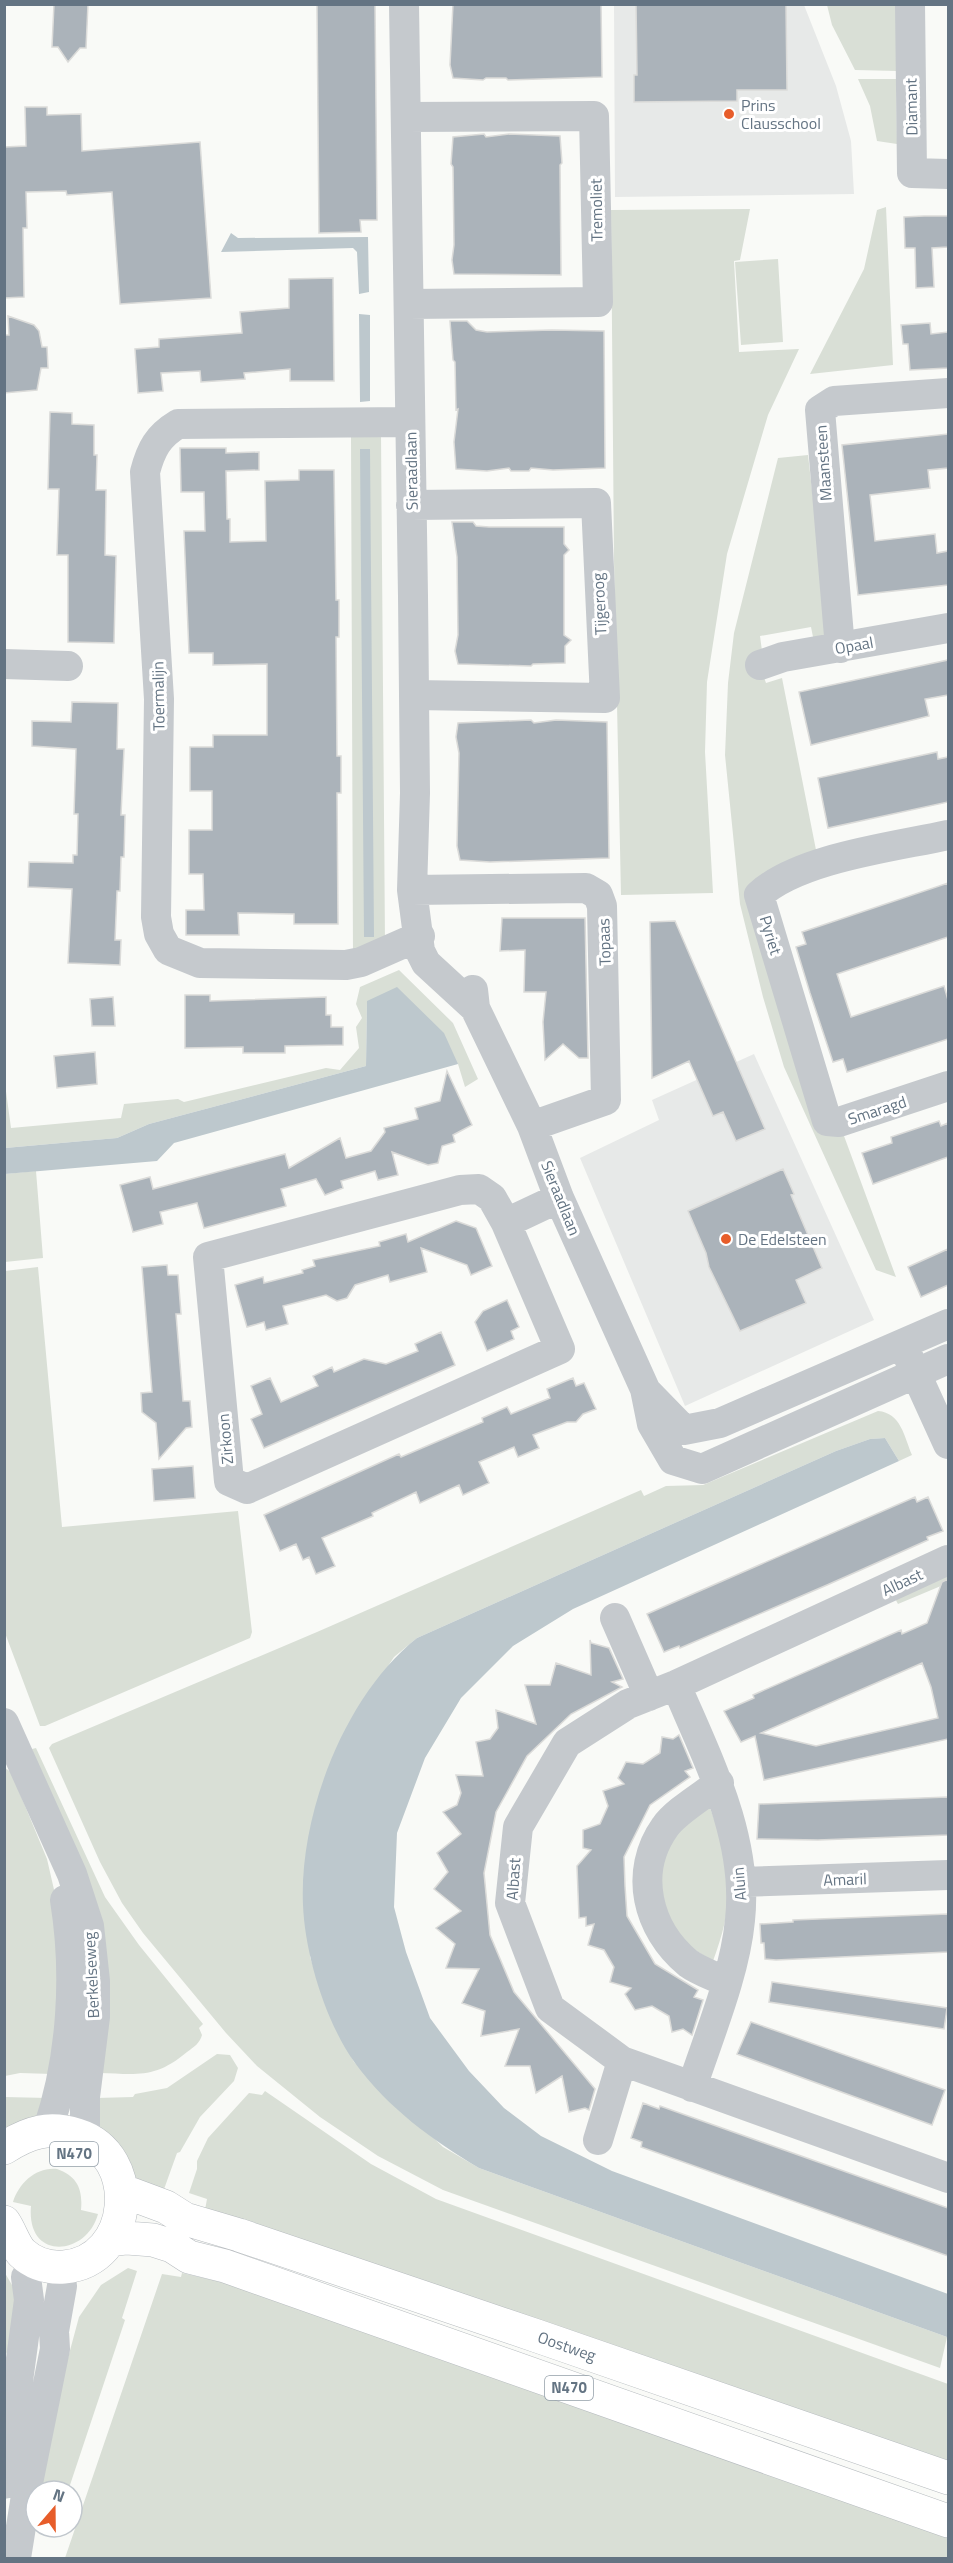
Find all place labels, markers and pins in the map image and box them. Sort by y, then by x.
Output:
place label: Prins Clausschool [741,93,821,135]
marker: Prins Clausschool [722,107,736,121]
place label: De Edelsteen [738,1227,827,1251]
marker: De Edelsteen [719,1232,733,1246]

